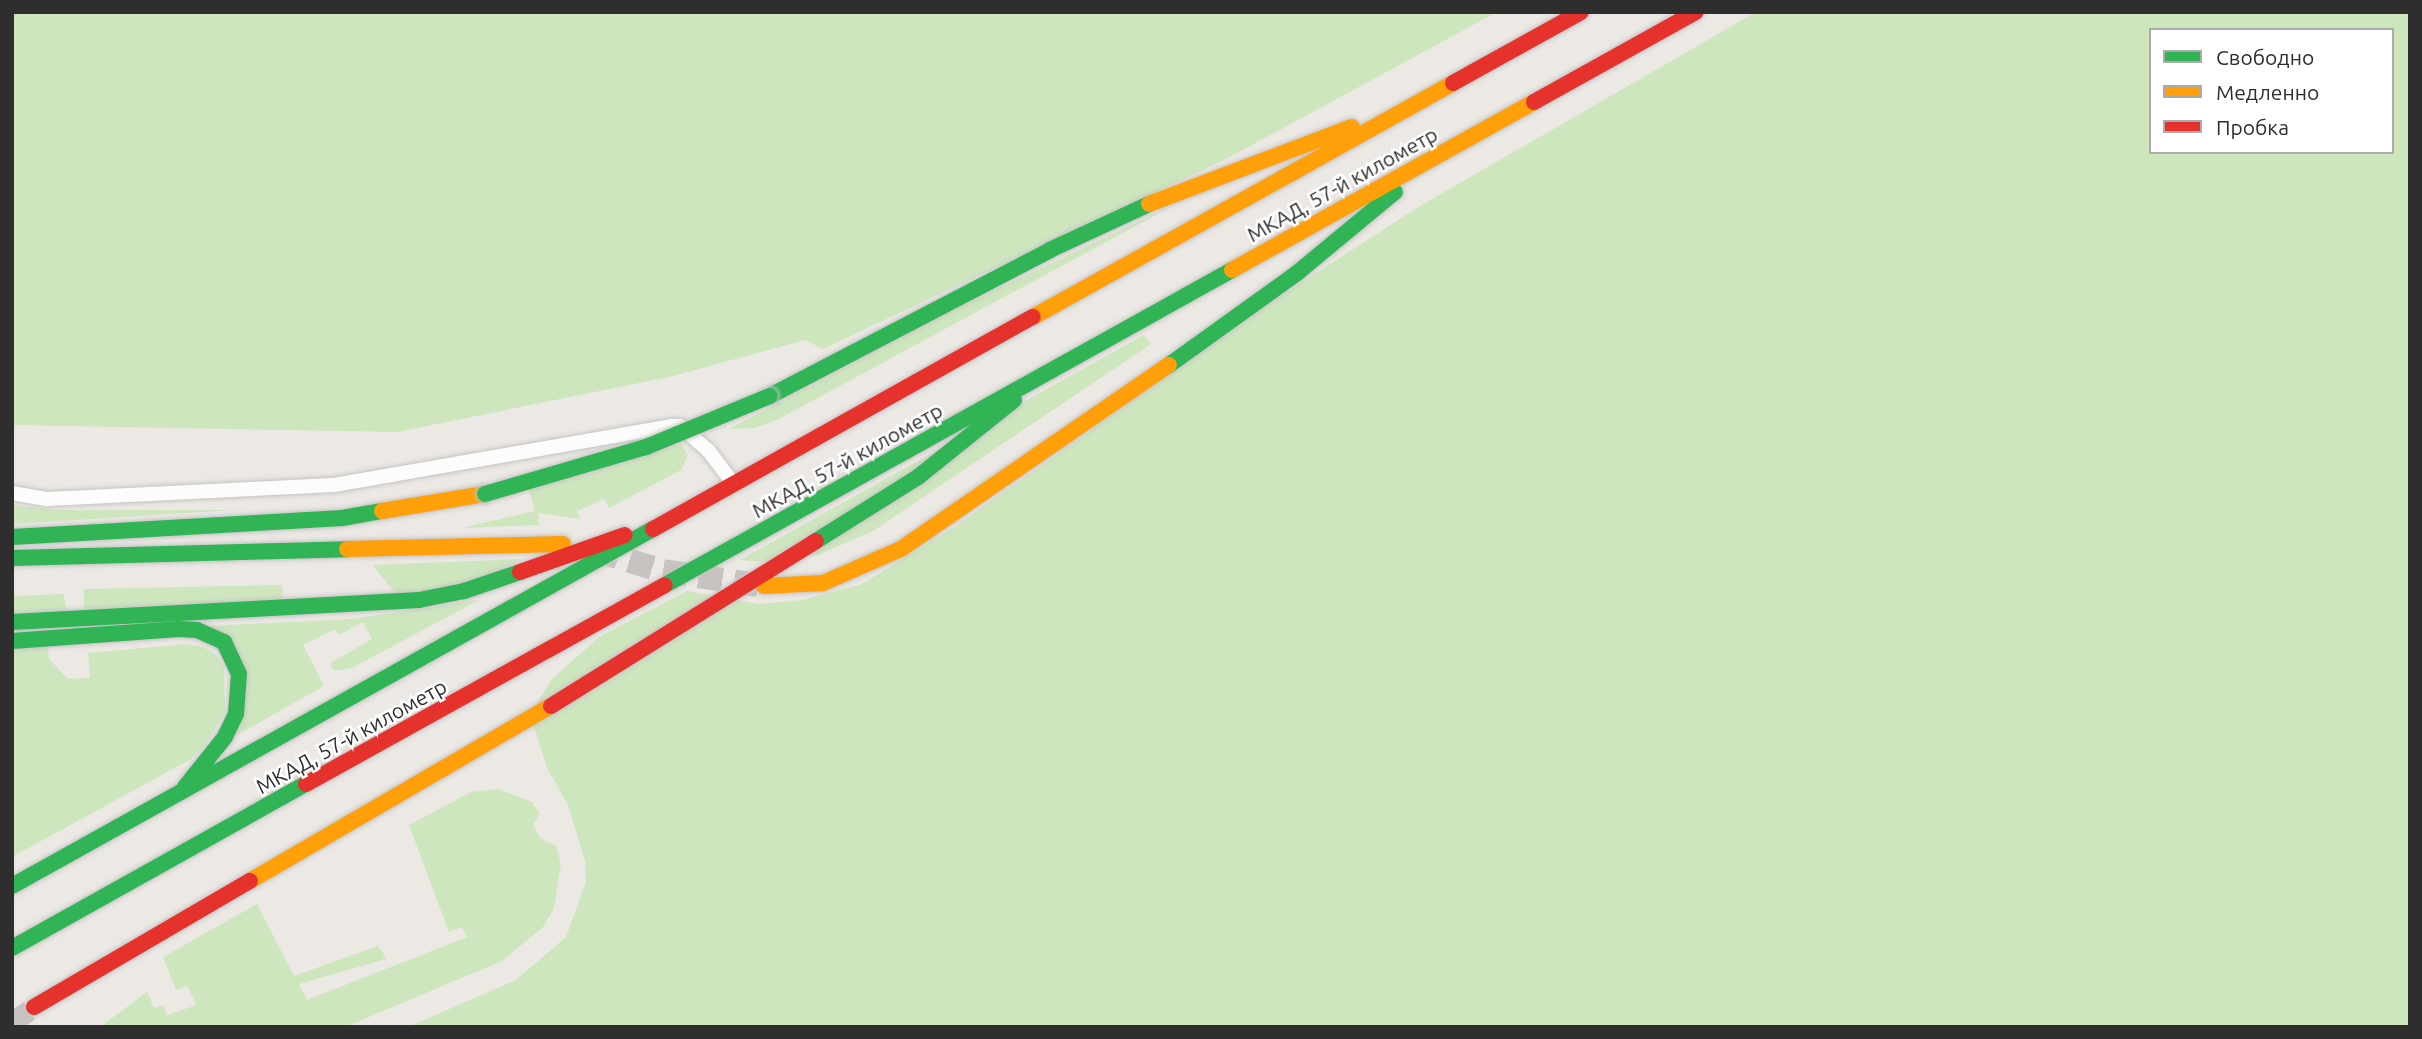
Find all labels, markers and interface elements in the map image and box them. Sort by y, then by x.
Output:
legend [2149,28,2394,154]
text: Свободно [2216,45,2314,69]
text: Медленно [2216,80,2319,104]
text: Пробка [2216,115,2289,139]
street label: МКАД, 57-й километр [1242,121,1442,247]
street label: МКАД, 57-й километр [747,397,947,523]
street label: МКАД, 57-й километр [251,673,451,799]

